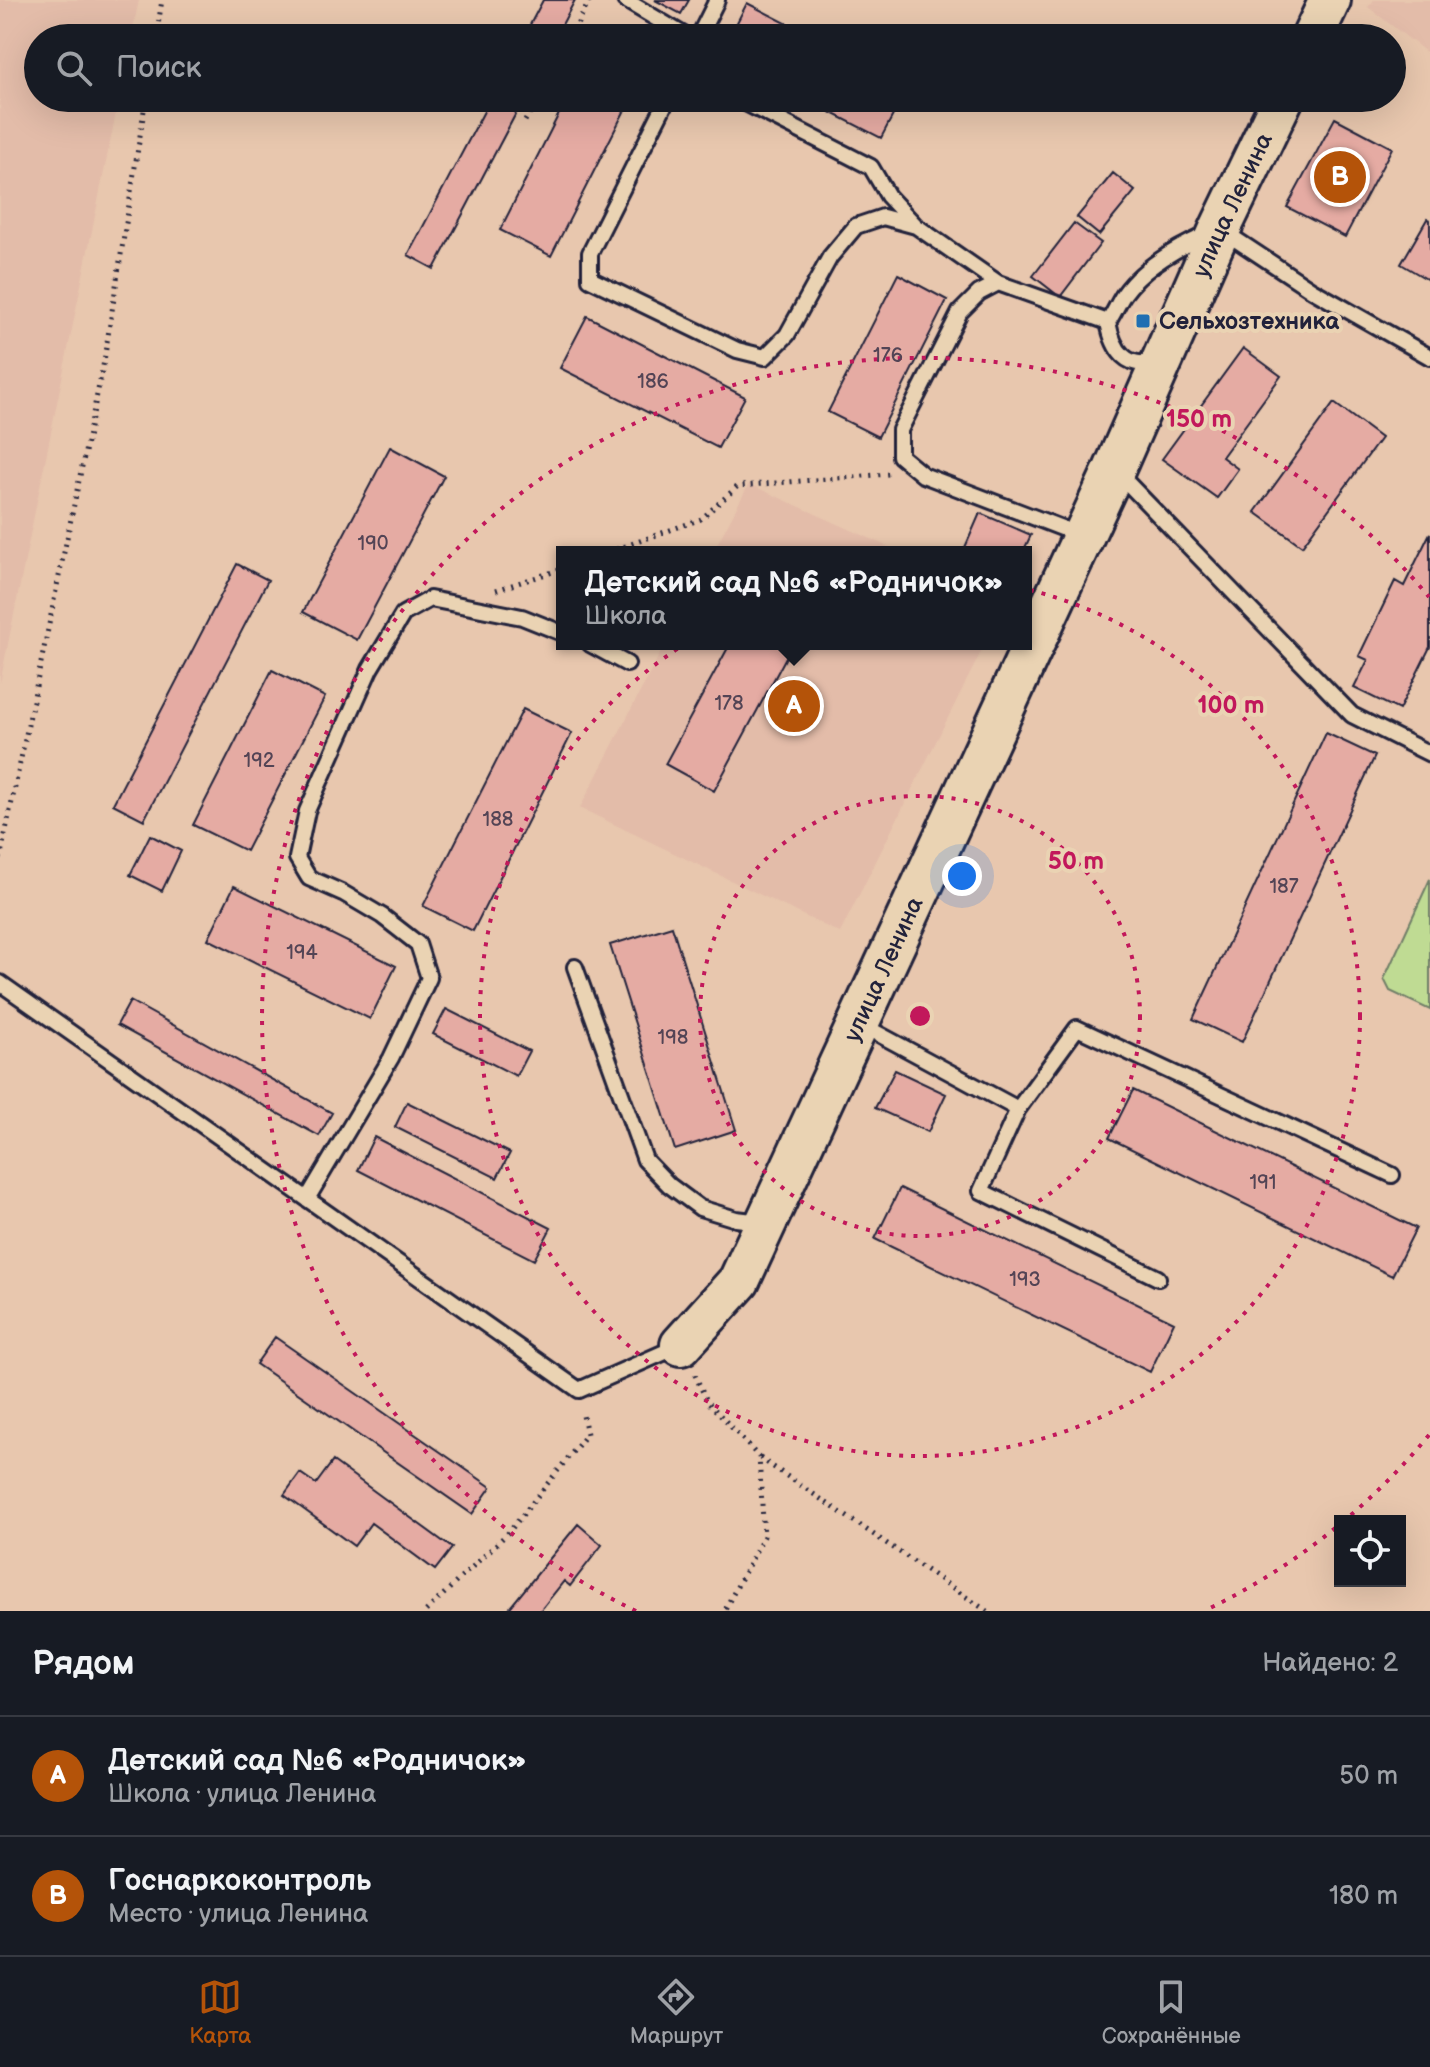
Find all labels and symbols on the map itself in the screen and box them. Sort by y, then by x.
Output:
street label: улица Ленина [1186,128,1279,282]
pin: B [1314,147,1366,207]
place label: Сельхозтехника [1159,307,1340,336]
marker: Сельхозтехника [1134,312,1152,330]
house number: 176 [873,344,903,368]
house number: 186 [637,370,669,394]
text: 150 m [1166,405,1232,434]
house number: 190 [357,532,389,556]
pin: A [768,676,820,736]
text: 100 m [1198,691,1264,720]
house number: 178 [714,692,744,716]
house number: 192 [243,749,275,773]
house number: 188 [482,808,514,832]
text: 50 m [1048,847,1104,876]
your location [942,856,982,896]
house number: 187 [1269,875,1299,899]
street label: улица Ленина [837,892,929,1046]
house number: 194 [286,941,318,965]
centre of rings [906,1002,934,1030]
house number: 198 [658,1026,688,1050]
house number: 191 [1249,1171,1277,1195]
house number: 193 [1009,1268,1041,1292]

